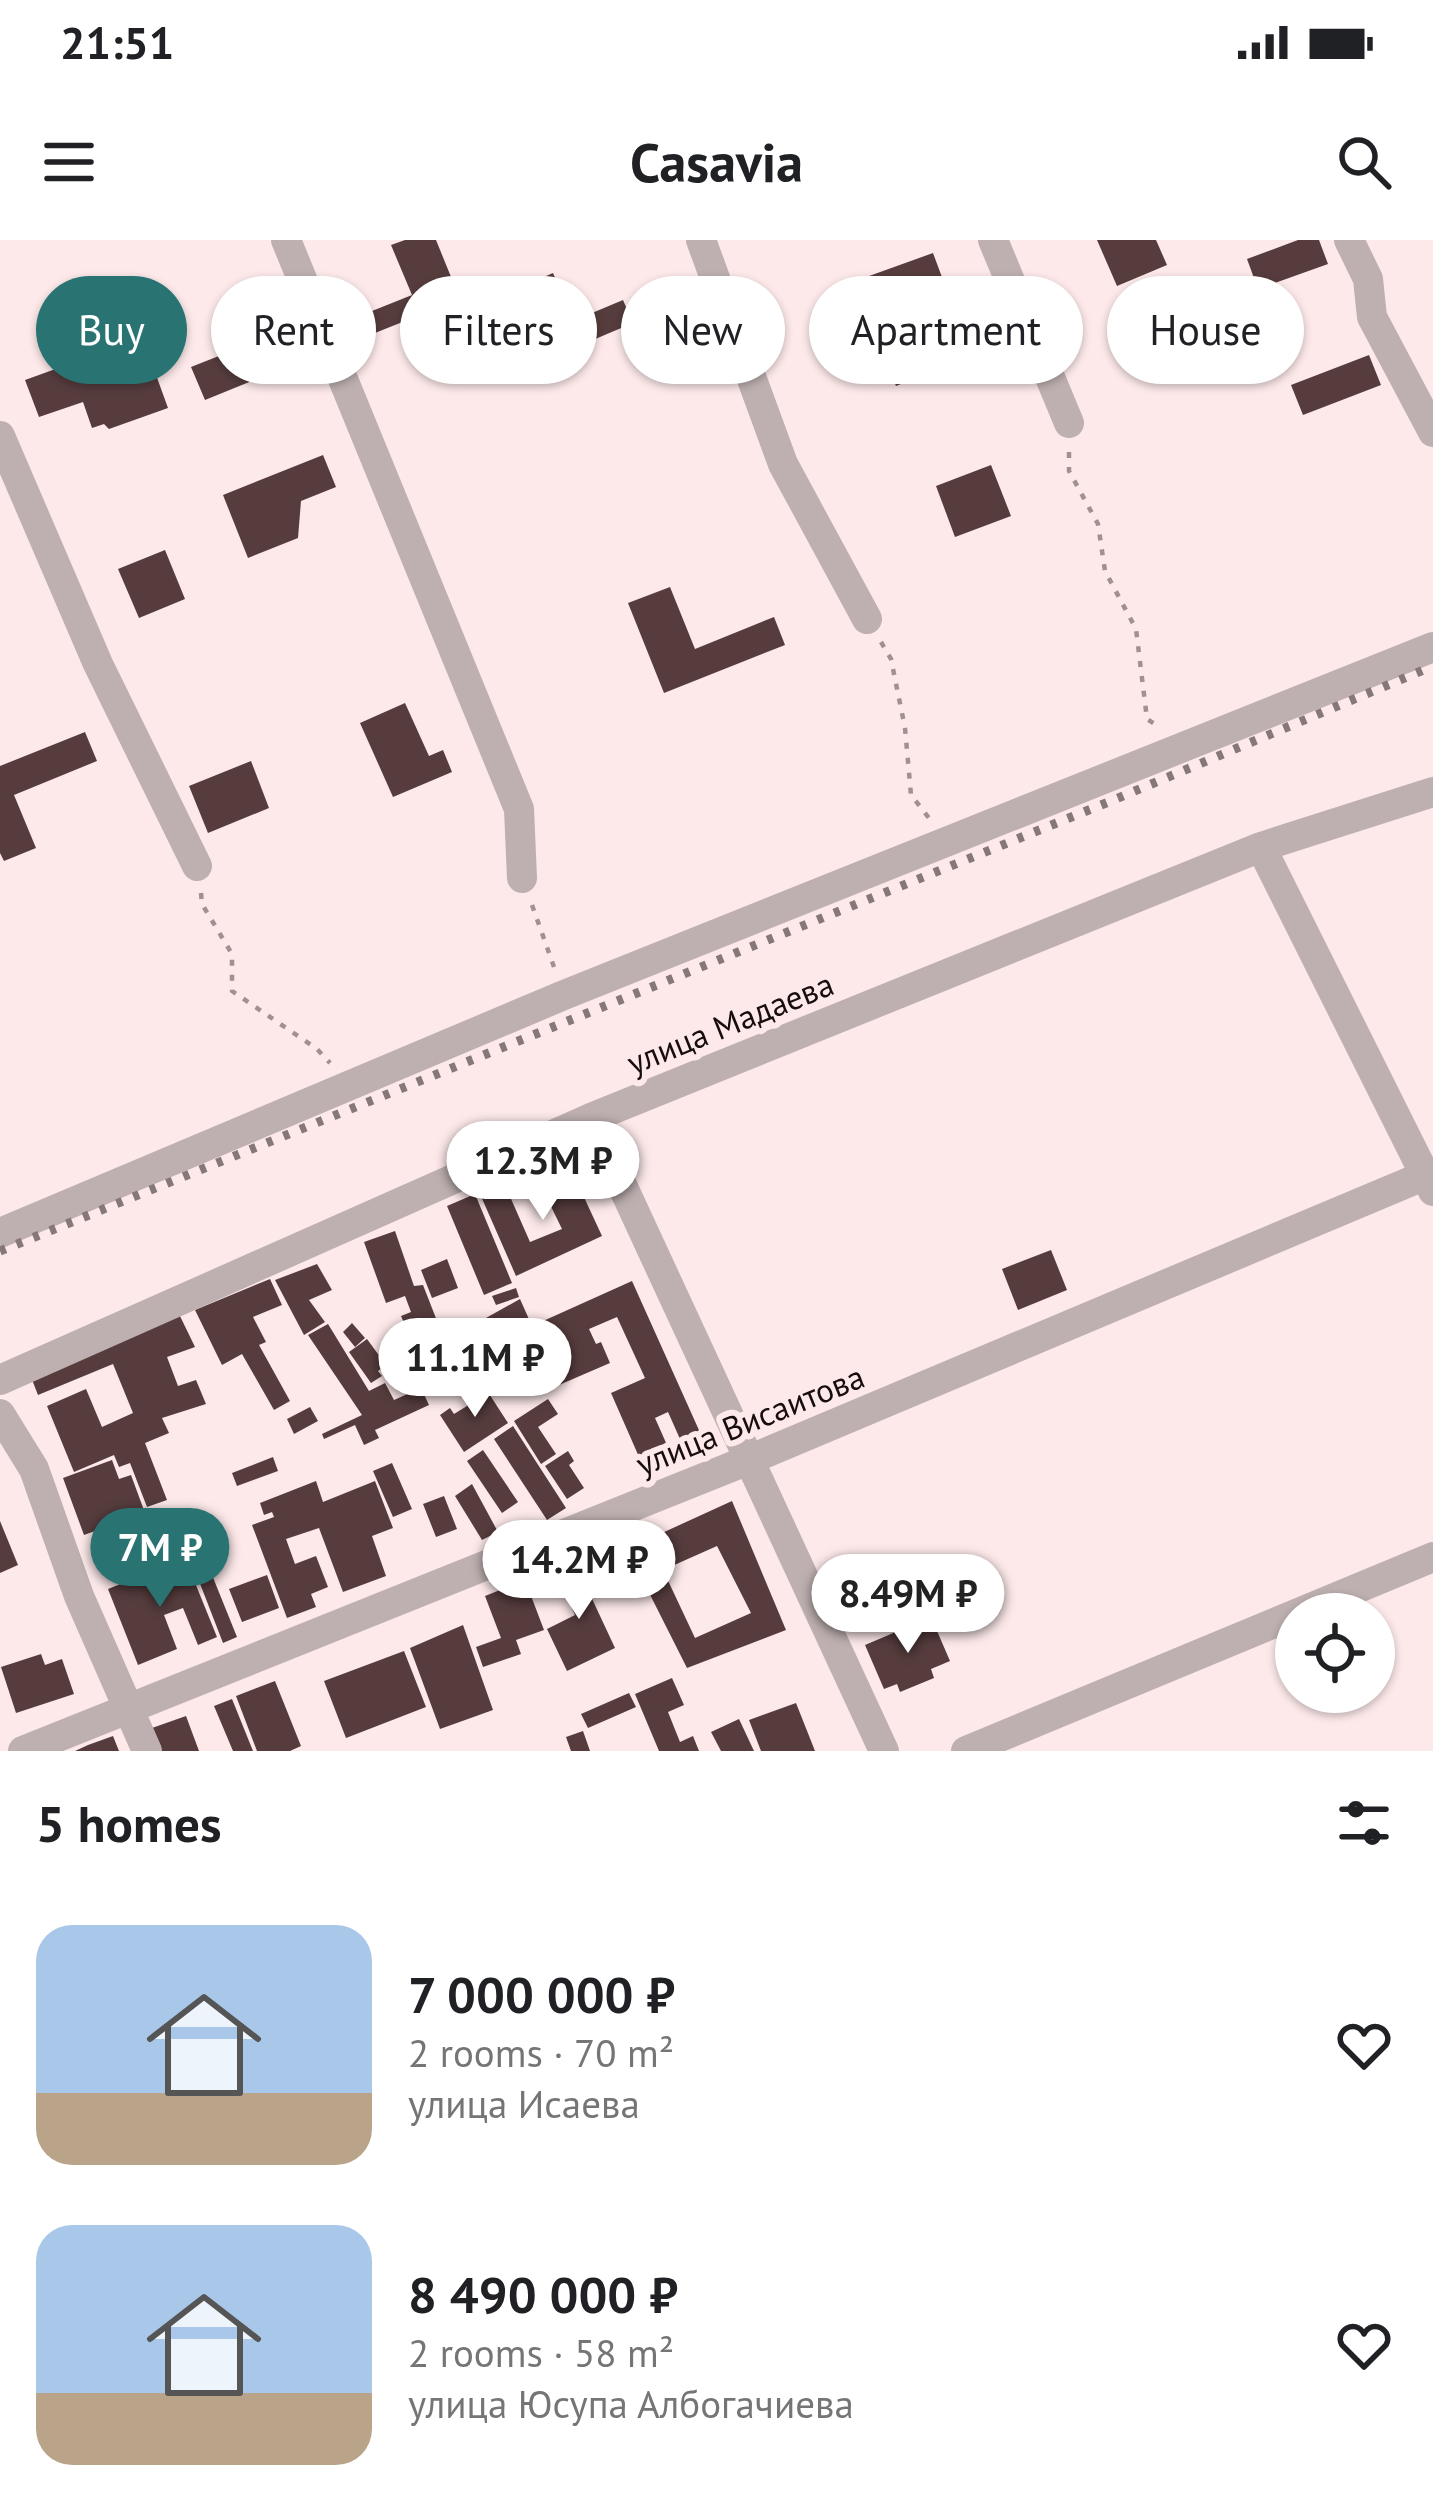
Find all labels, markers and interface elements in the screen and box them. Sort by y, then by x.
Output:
text: 21:51 [60,13,174,71]
text: Casavia [630,127,803,197]
icon: menu [36,129,102,195]
icon: search [1331,129,1397,195]
chip: Buy [36,276,187,384]
chip: Rent [211,276,376,384]
chip: Filters [400,276,597,384]
chip: New [621,276,785,384]
chip: Apartment [809,276,1083,384]
chip: House [1107,276,1304,384]
street label: улица Мадаева [620,962,839,1084]
pin: 12.3M ₽ [432,1121,654,1223]
text: 12.3M ₽ [473,1134,613,1185]
pin: 11.1M ₽ [364,1318,586,1420]
text: 11.1M ₽ [405,1331,545,1382]
street label: улица Висаитова [629,1354,870,1485]
pin: 7M ₽ [89,1508,231,1610]
pin: 14.2M ₽ [468,1520,690,1622]
text: 7M ₽ [117,1521,203,1572]
text: 14.2M ₽ [509,1533,649,1584]
pin: 8.49M ₽ [797,1554,1019,1656]
text: 8.49M ₽ [838,1567,978,1618]
map controls [1275,1593,1395,1713]
button: locate [1275,1593,1395,1713]
text: 5 homes [36,1790,222,1856]
icon: filters [1331,1790,1397,1856]
text: 7 000 000 ₽ [408,1961,675,2027]
icon: home [132,1973,276,2117]
icon: heart [1331,2012,1397,2078]
text: 2 rooms · 70 m² [408,2027,674,2078]
text: улица Исаева [408,2078,640,2129]
text: 8 490 000 ₽ [408,2261,678,2327]
icon: home [132,2273,276,2417]
icon: heart [1331,2312,1397,2378]
text: 2 rooms · 58 m² [408,2327,674,2378]
text: улица Юсупа Албогачиева [408,2378,854,2429]

